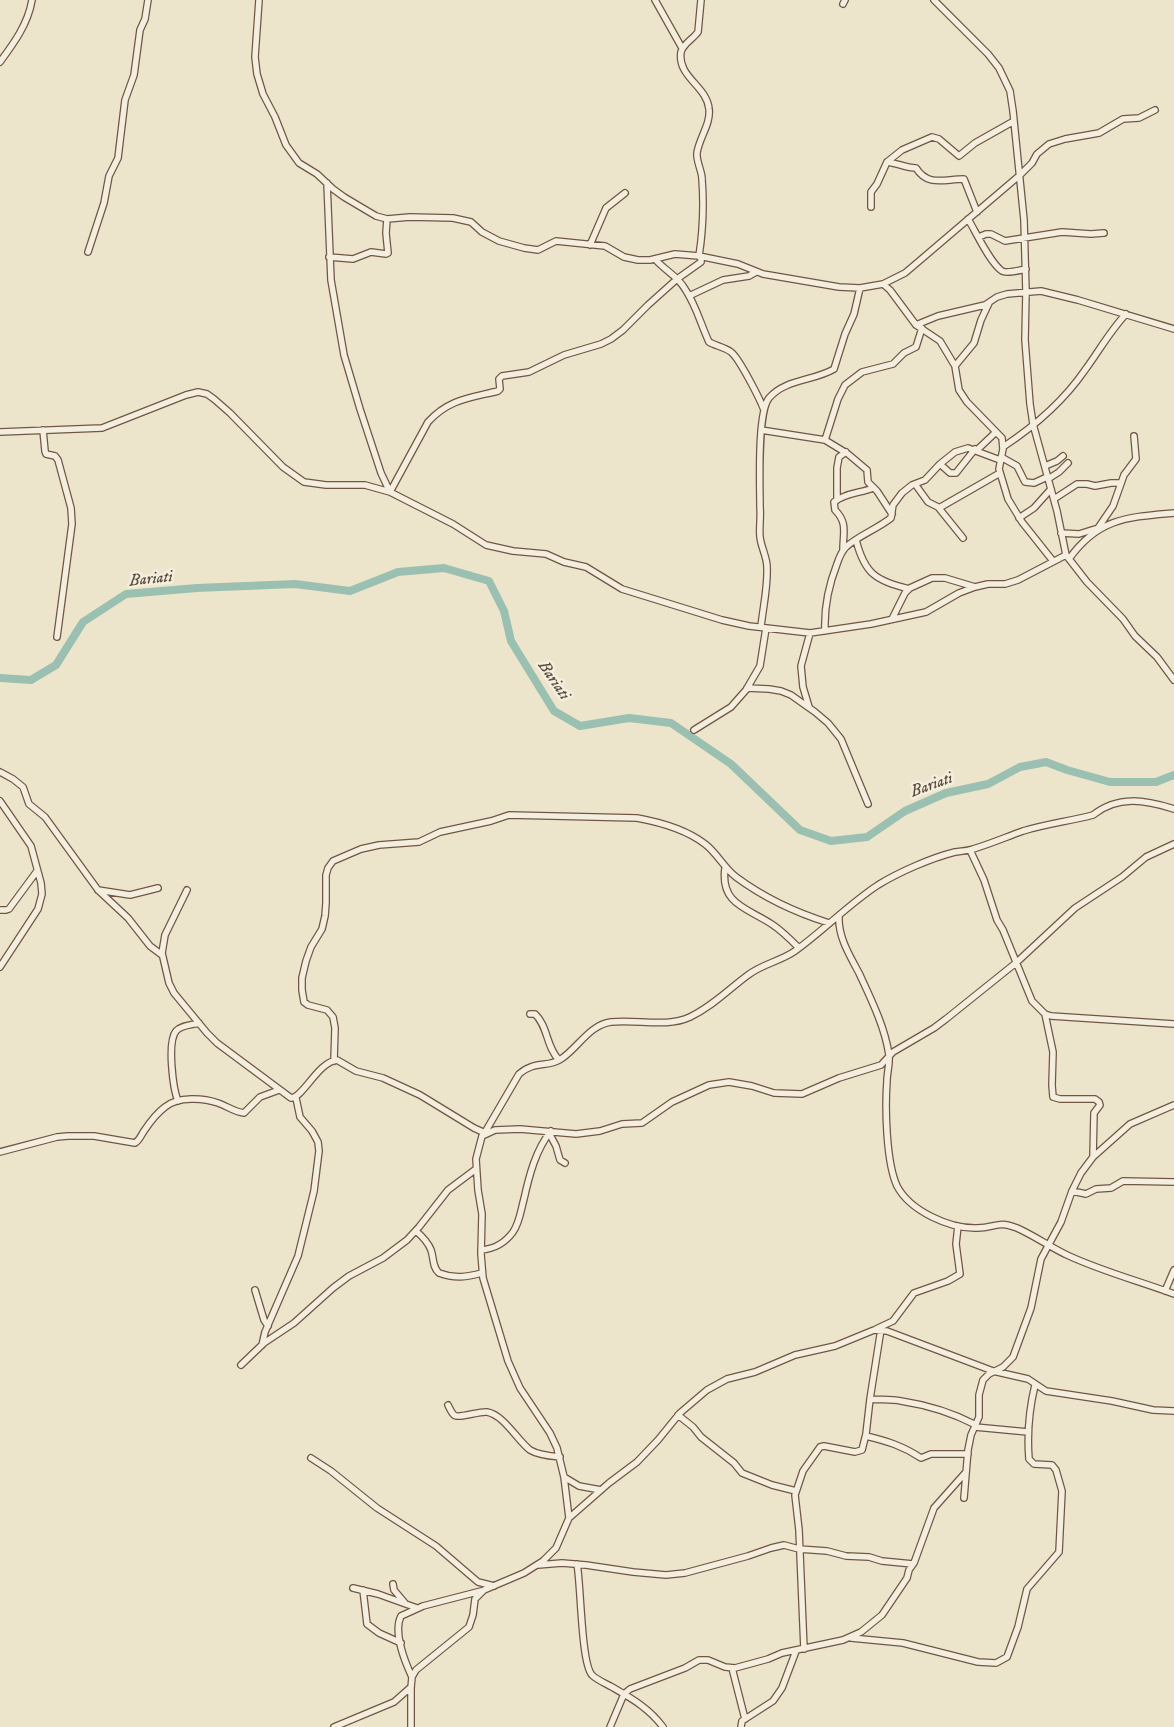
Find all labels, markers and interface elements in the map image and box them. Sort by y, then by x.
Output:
water label: Bariati [128,568,174,592]
water label: Bariati [533,658,573,704]
water label: Bariati [908,770,956,802]

